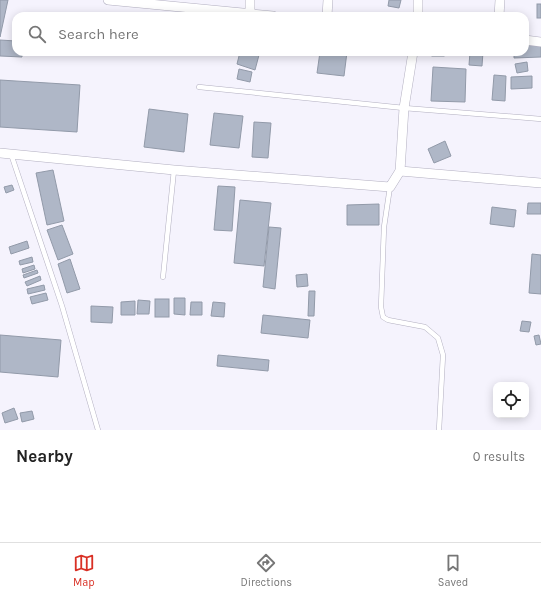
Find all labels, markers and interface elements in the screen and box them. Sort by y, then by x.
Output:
search box [12,12,529,56]
icon: search [26,23,48,45]
text: Search here [58,25,139,43]
map controls [493,382,529,418]
button: locate [493,382,529,418]
text: Nearby [16,446,73,466]
text: 0 results [473,449,525,464]
tab: Map [73,552,95,589]
tab: Directions [240,552,292,589]
tab: Saved [438,552,468,589]

